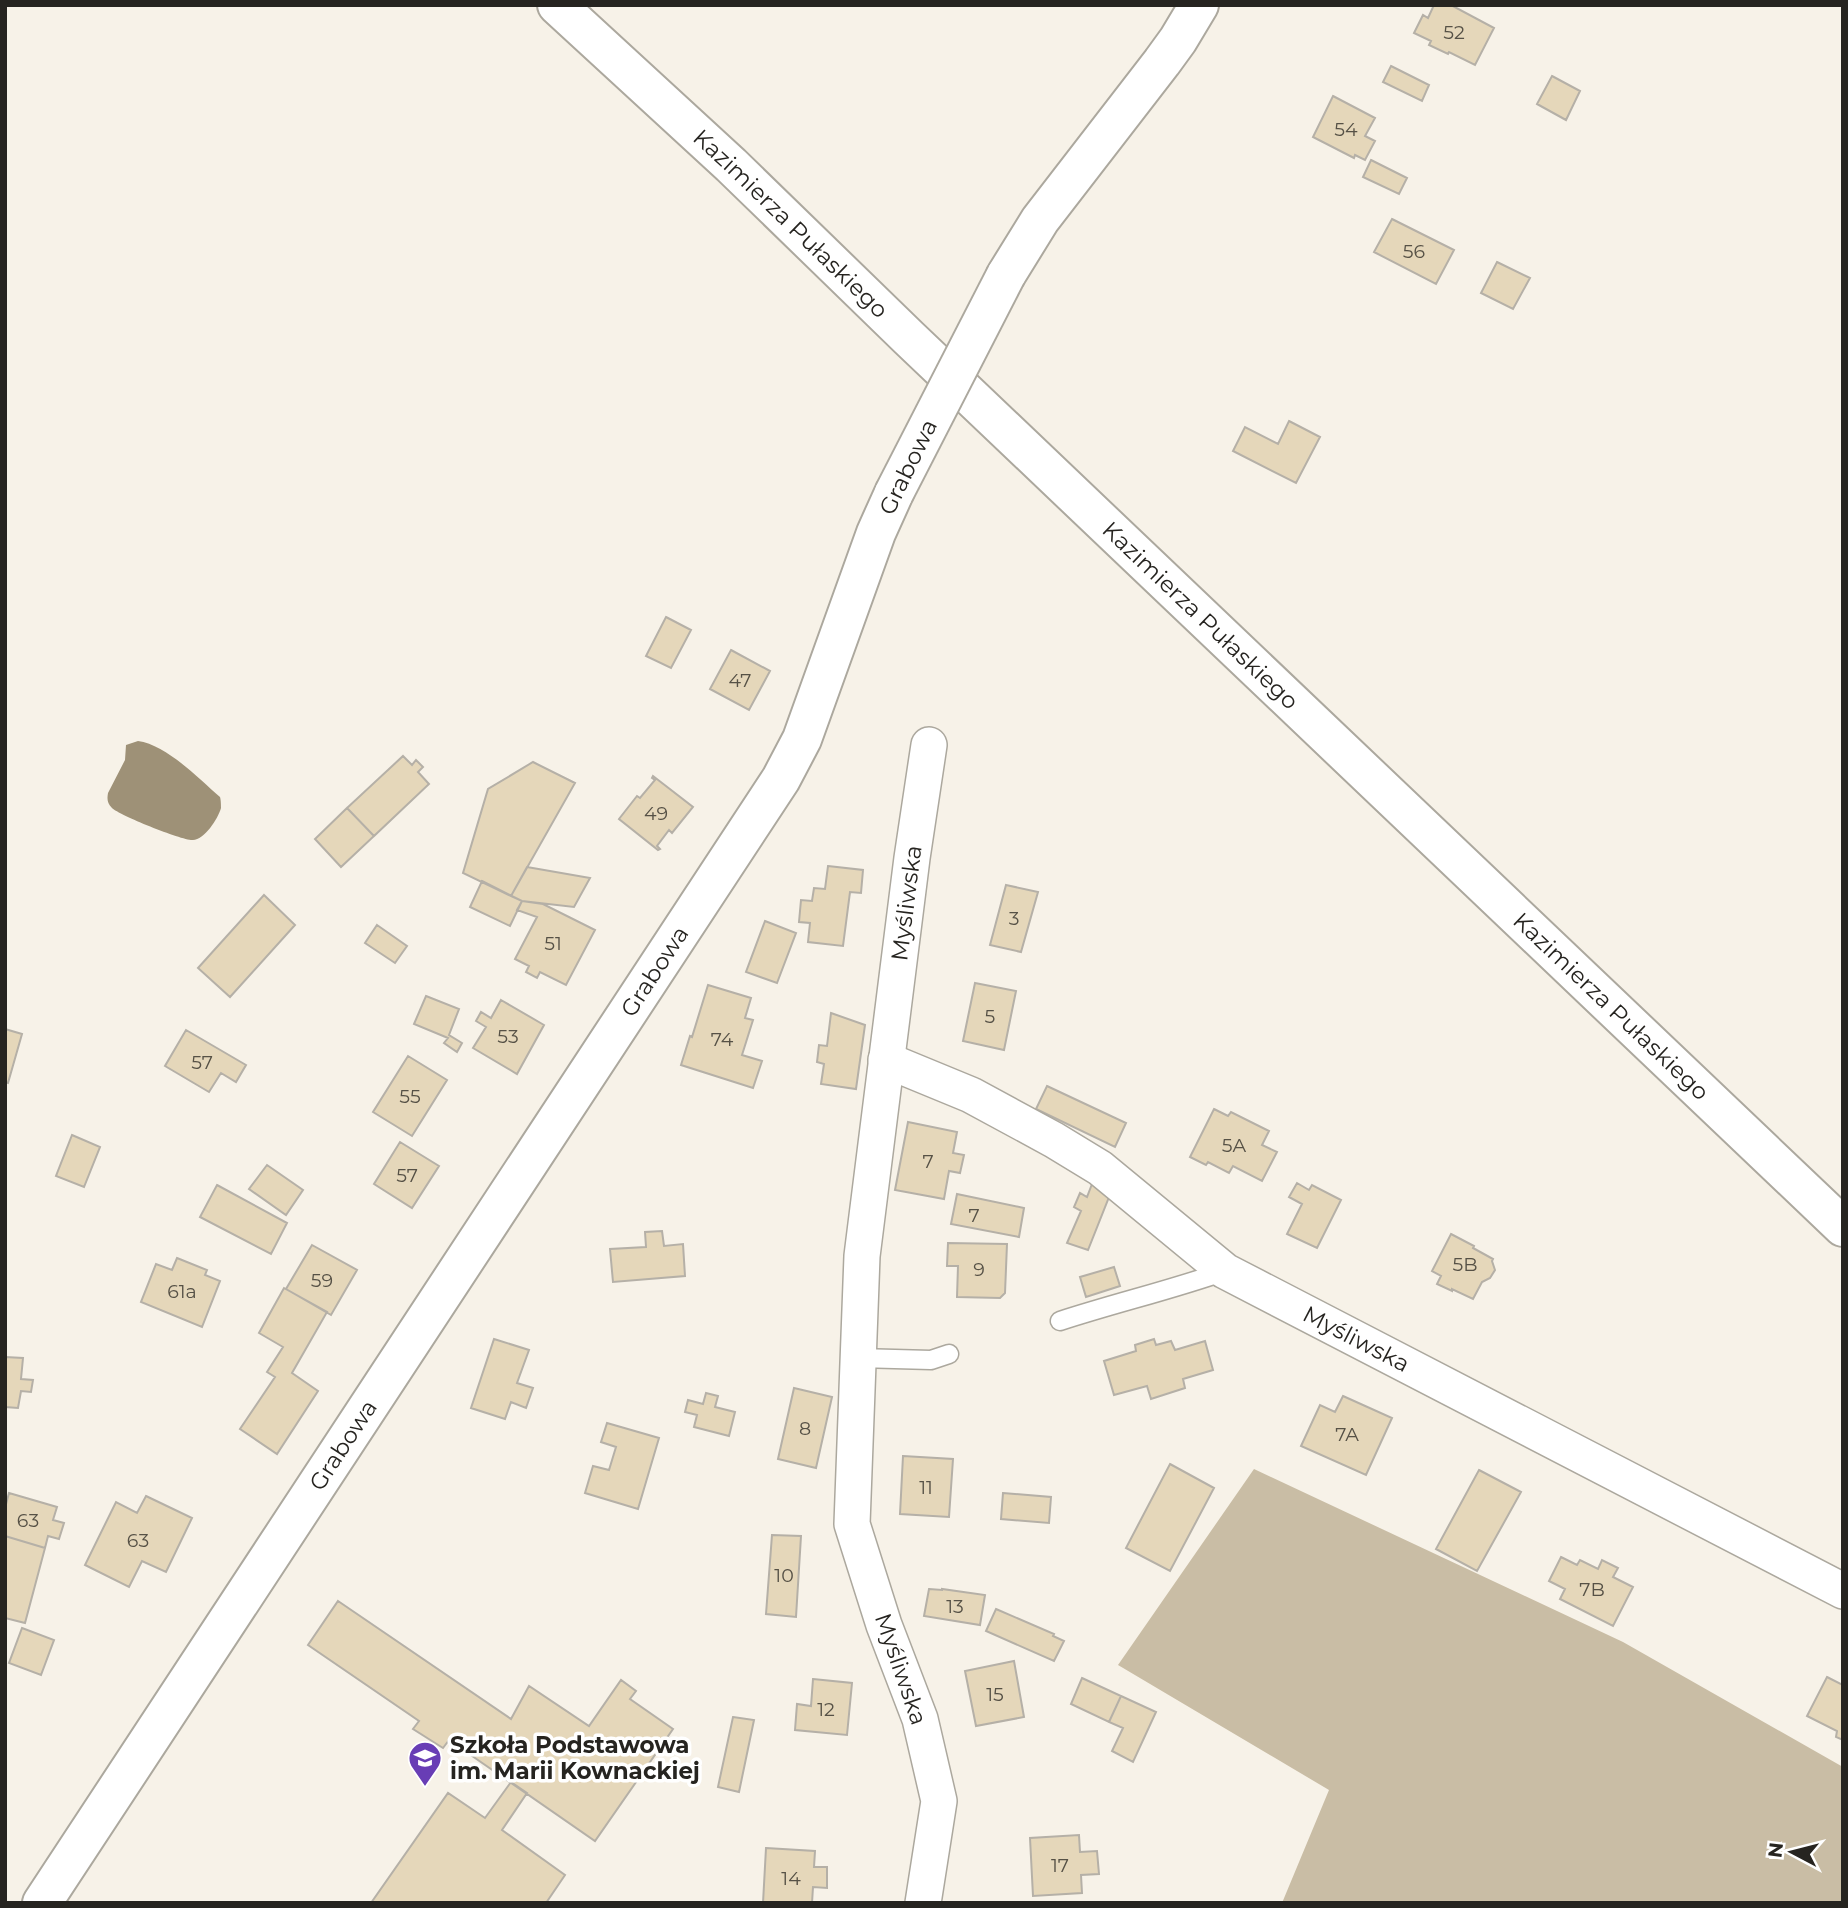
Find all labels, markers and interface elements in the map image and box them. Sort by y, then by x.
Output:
house number: 52 [1443,21,1465,44]
house number: 54 [1334,118,1358,141]
street label: Kazimierza Pułaskiego [687,123,894,324]
house number: 56 [1403,240,1425,263]
street label: Grabowa [873,415,943,519]
street label: Kazimierza Pułaskiego [1097,516,1304,715]
house number: 47 [729,669,751,692]
house number: 49 [644,802,668,825]
street label: Myśliwska [885,843,928,962]
house number: 3 [1009,907,1019,930]
street label: Kazimierza Pułaskiego [1507,907,1715,1106]
street label: Grabowa [615,921,694,1022]
house number: 51 [544,932,562,955]
house number: 5 [985,1005,996,1028]
house number: 53 [497,1025,519,1048]
house number: 74 [711,1028,734,1051]
house number: 57 [191,1051,213,1074]
house number: 55 [399,1085,421,1108]
house number: 5A [1222,1134,1247,1157]
house number: 7 [922,1150,934,1173]
house number: 57 [396,1164,418,1187]
house number: 7 [968,1204,980,1227]
house number: 5B [1452,1253,1478,1276]
house number: 9 [973,1258,985,1281]
house number: 59 [311,1269,333,1292]
house number: 61a [167,1280,197,1303]
street label: Myśliwska [1298,1300,1414,1378]
street label: Grabowa [303,1395,383,1496]
house number: 8 [799,1417,811,1440]
house number: 7A [1335,1423,1359,1446]
house number: 11 [919,1476,933,1499]
house number: 63 [17,1509,39,1532]
house number: 63 [127,1529,149,1552]
house number: 10 [774,1564,794,1587]
house number: 7B [1579,1578,1605,1601]
house number: 13 [946,1595,964,1618]
street label: Myśliwska [869,1609,933,1729]
house number: 15 [986,1683,1004,1706]
house number: 12 [817,1698,835,1721]
place label: Szkoła Podstawowa im. Marii Kownackiej [450,1731,700,1785]
school or university icon: Szkoła Podstawowa im. Marii Kownackiej [406,1739,444,1788]
north arrow [1757,1817,1827,1887]
text: N [1763,1841,1788,1859]
house number: 17 [1051,1854,1069,1877]
house number: 14 [781,1867,801,1890]

